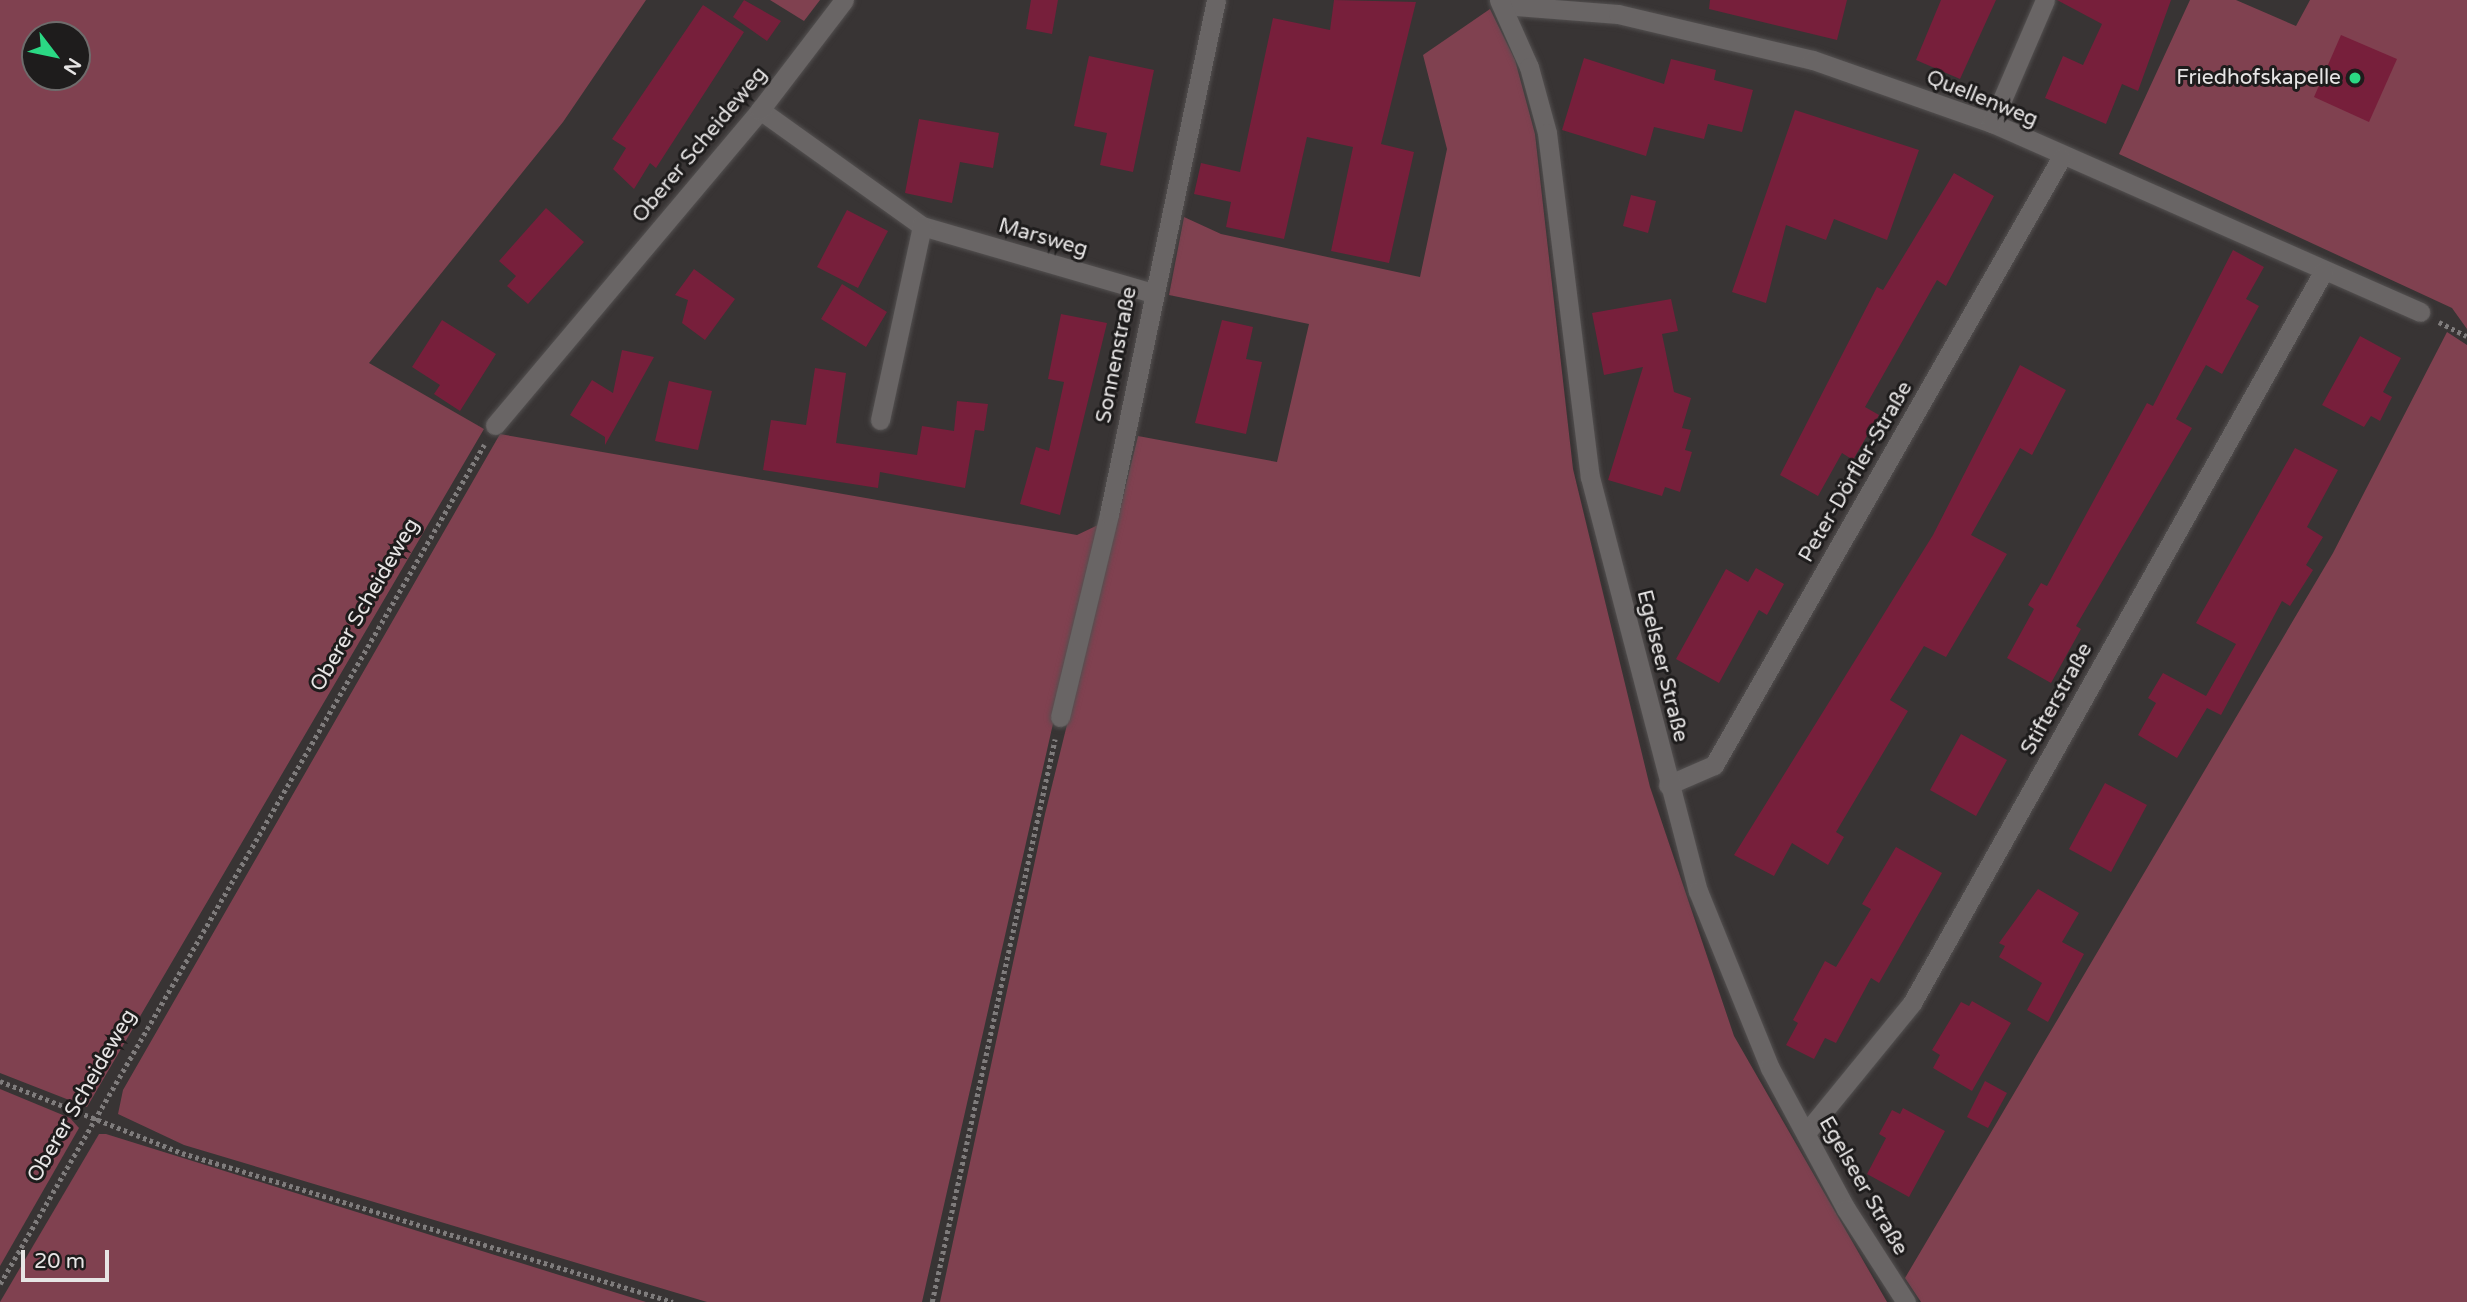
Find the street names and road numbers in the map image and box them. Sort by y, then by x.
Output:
street label: Oberer Scheideweg [627,62,773,228]
street label: Quellenweg [1923,65,2041,133]
street label: Marsweg [995,213,1091,263]
street label: Sonnenstraße [1091,285,1143,425]
street label: Peter-Dörfler-Straße [1794,377,1918,567]
street label: Oberer Scheideweg [305,514,425,696]
street label: Egelseer Straße [1631,587,1693,745]
street label: Stifterstraße [2016,639,2098,759]
street label: Oberer Scheideweg [22,1005,142,1187]
street label: Egelseer Straße [1813,1112,1913,1260]

